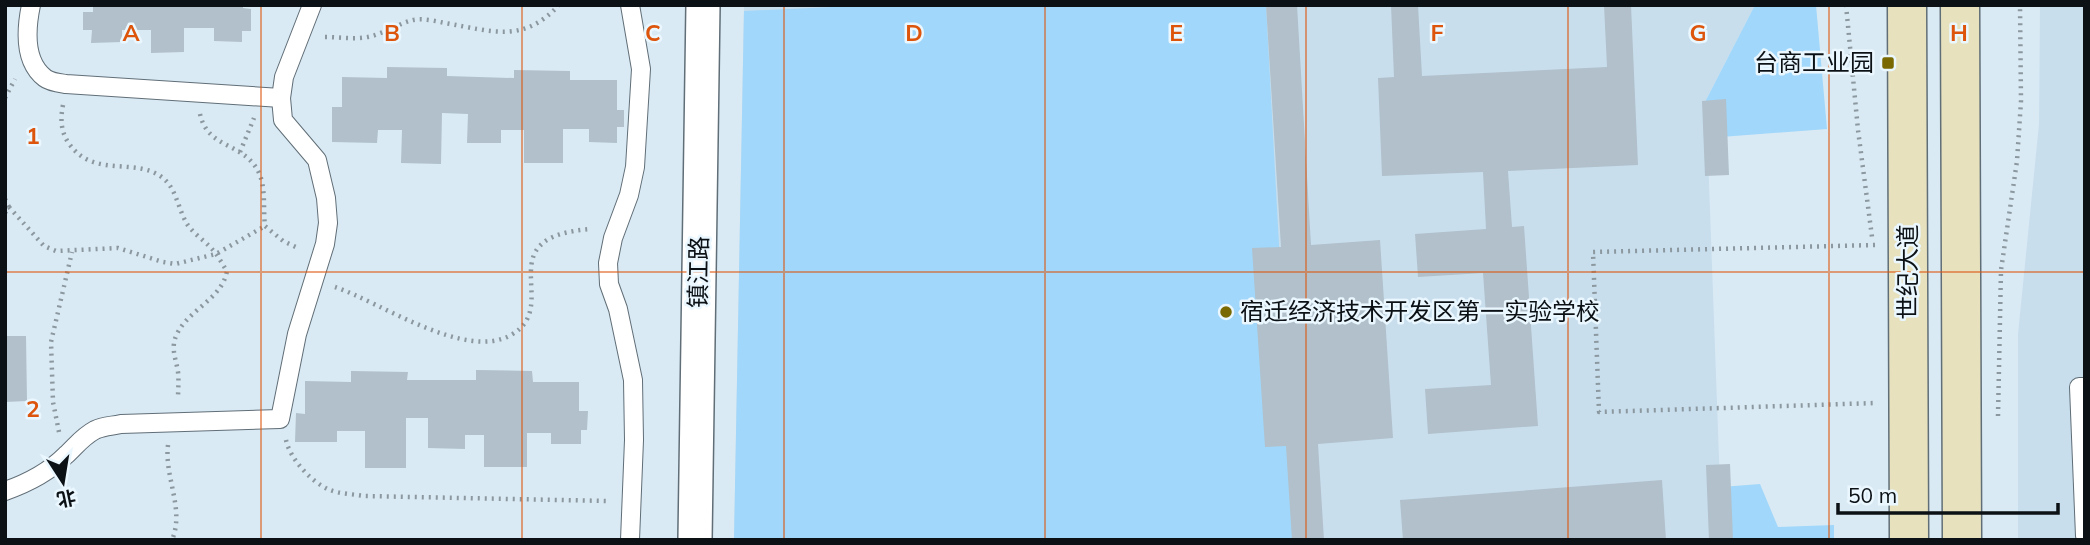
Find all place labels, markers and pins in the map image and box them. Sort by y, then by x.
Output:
place label: 台商工业园 [1754,47,1874,77]
marker: 台商工业园 [1880,55,1896,71]
place label: 宿迁经济技术开发区第一实验学校 [1240,296,1600,326]
marker: 宿迁经济技术开发区第一实验学校 [1218,304,1234,320]

